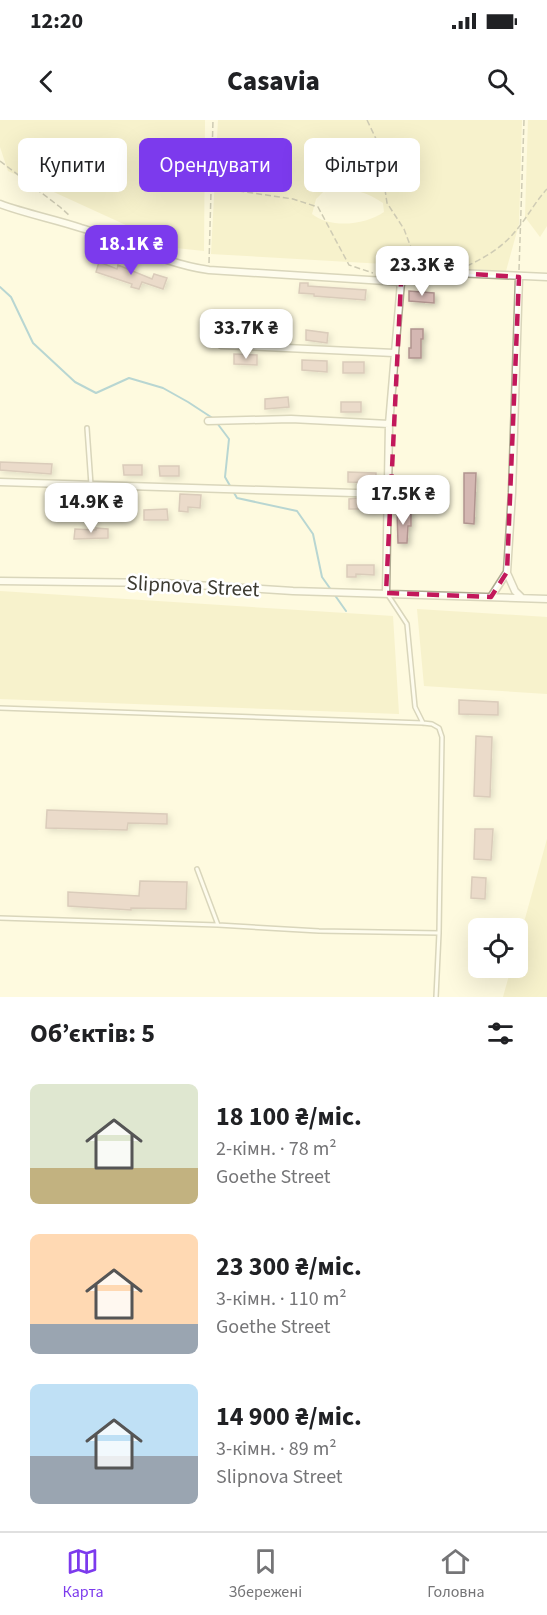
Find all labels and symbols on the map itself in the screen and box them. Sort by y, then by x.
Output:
pin: 18.1K ₴ [76,225,186,276]
pin: 23.3K ₴ [367,246,477,297]
pin: 33.7K ₴ [191,309,301,360]
pin: 17.5K ₴ [348,475,458,526]
pin: 14.9K ₴ [36,483,146,534]
street label: Slipnova Street [126,568,260,604]

